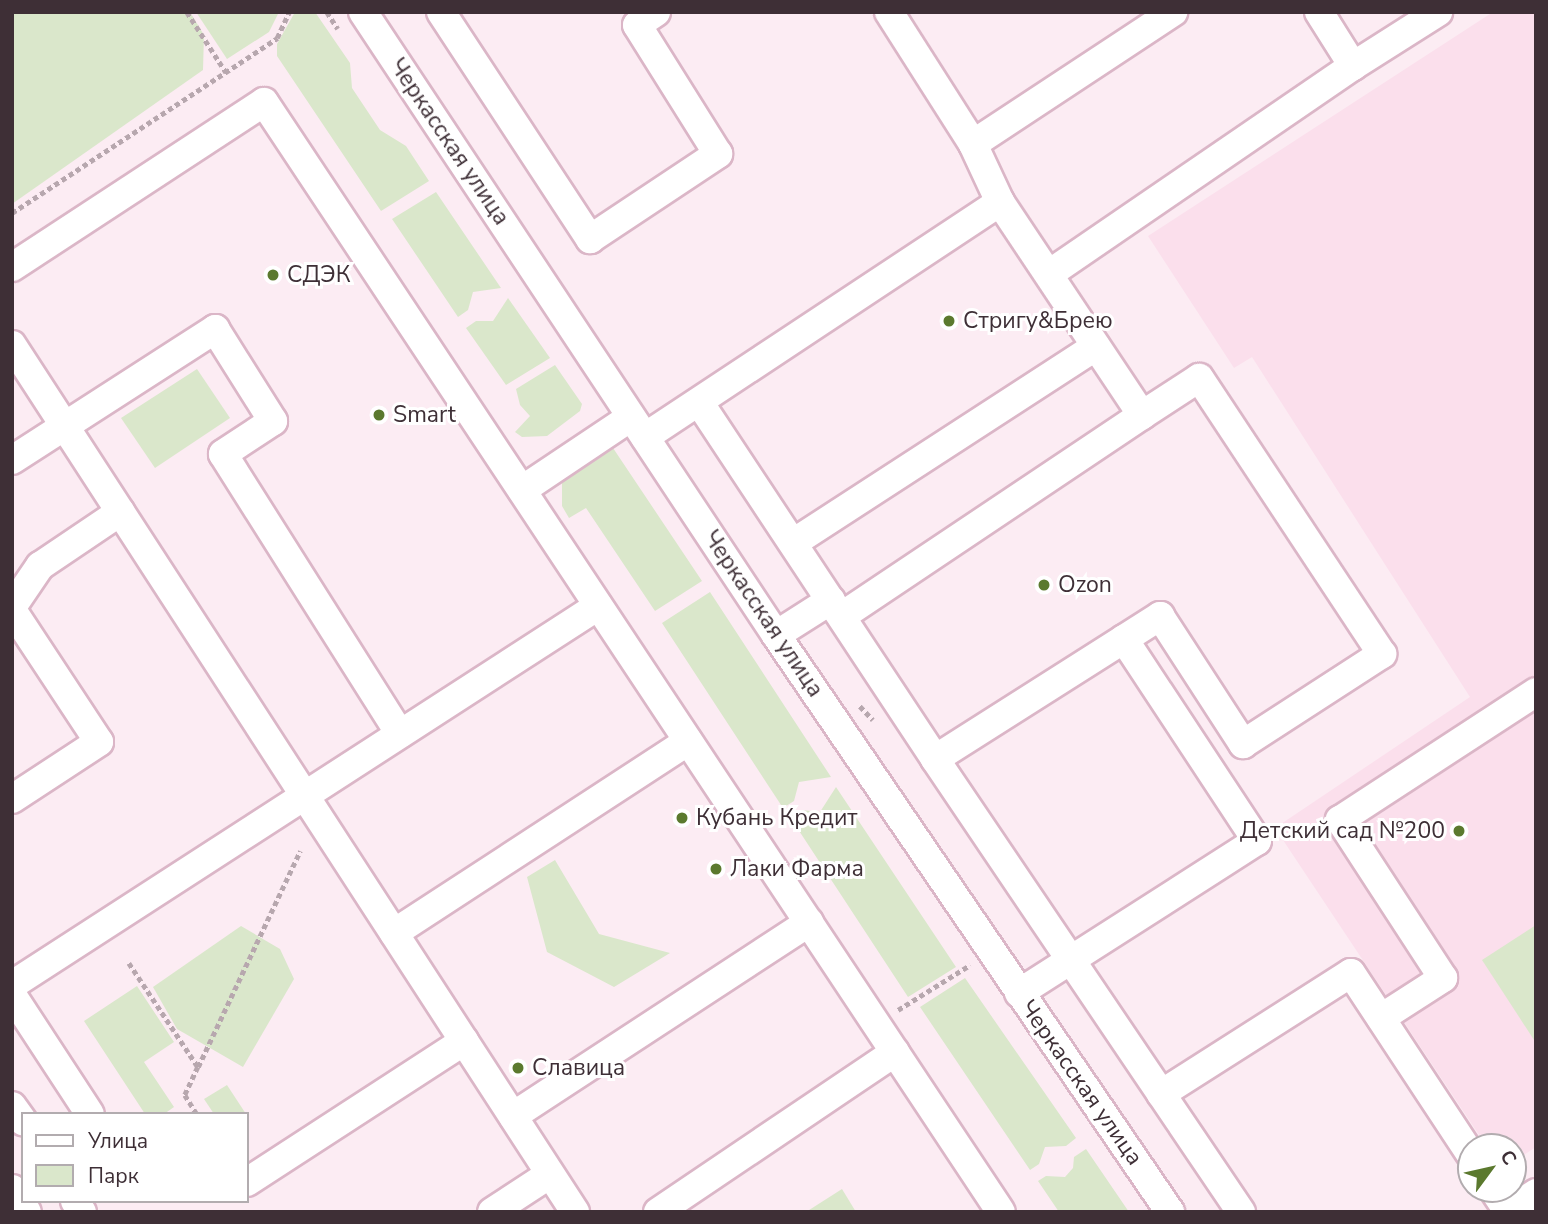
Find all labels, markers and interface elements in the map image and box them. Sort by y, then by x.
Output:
street label: Черкасская улица [383,54,515,230]
place label: СДЭК [287,261,351,289]
marker: СДЭК [265,267,281,283]
place label: Стригу&Брею [963,307,1113,335]
marker: Стригу&Брею [941,313,957,329]
place label: Smart [393,401,456,429]
marker: Smart [371,407,387,423]
street label: Черкасская улица [697,526,829,702]
place label: Ozon [1058,571,1112,599]
marker: Ozon [1036,577,1052,593]
place label: Кубань Кредит [696,804,858,832]
marker: Кубань Кредит [674,810,690,826]
place label: Детский сад №200 [1240,817,1445,845]
marker: Детский сад №200 [1451,823,1467,839]
place label: Лаки Фарма [730,855,864,883]
marker: Лаки Фарма [708,861,724,877]
street label: Черкасская улица [1014,995,1148,1171]
place label: Славица [532,1054,625,1082]
marker: Славица [510,1060,526,1076]
legend [21,1112,248,1203]
text: Улица [88,1127,148,1155]
north arrow [1457,1133,1527,1203]
text: С [1494,1145,1522,1170]
text: Парк [88,1162,139,1190]

